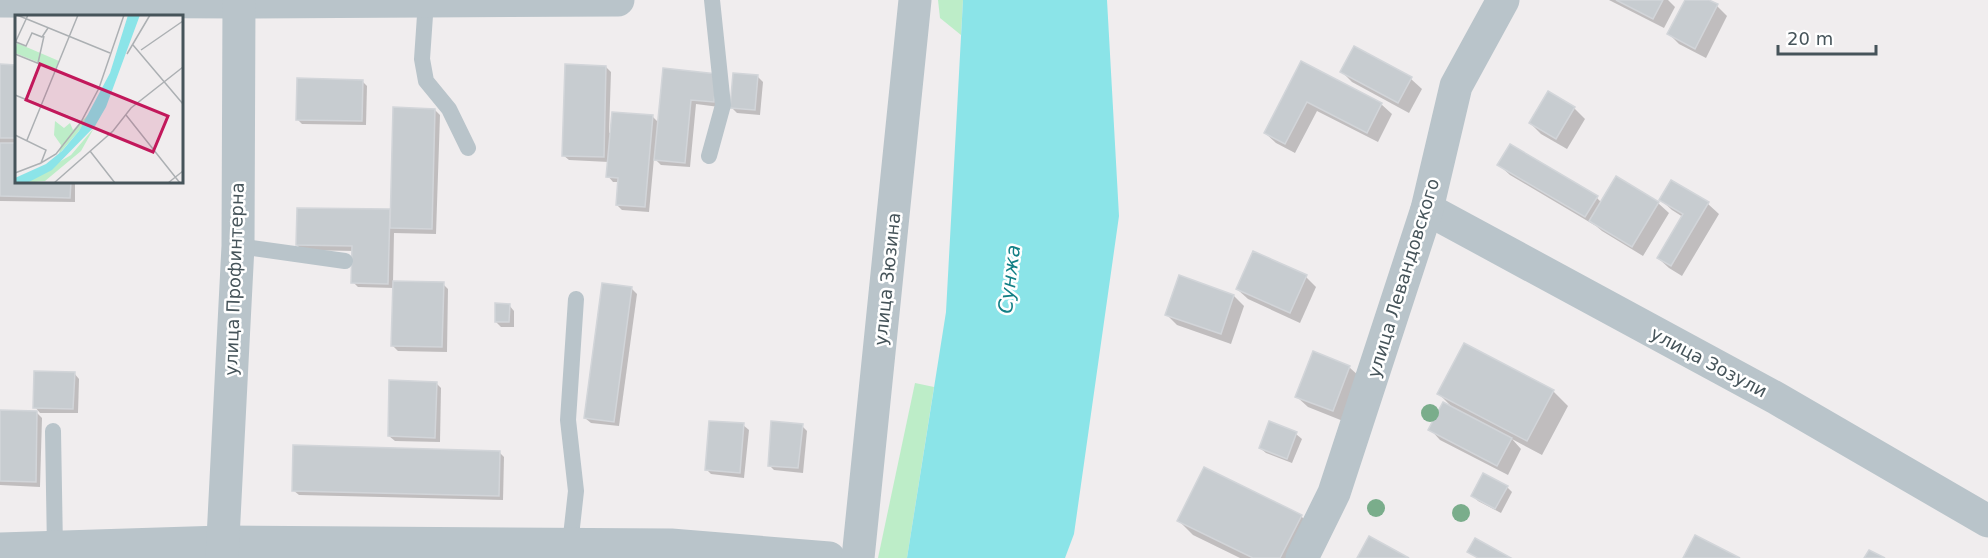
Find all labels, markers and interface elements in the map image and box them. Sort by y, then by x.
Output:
inset map [15,15,183,183]
scale bar [1778,18,1876,56]
text: 20 m [1787,28,1833,49]
street label: улица Левандовского [1363,176,1443,380]
street label: улица Профинтерна [220,182,248,376]
street label: улица Зюзина [870,211,904,347]
water label: Сунжа [993,243,1025,315]
street label: улица Зозули [1647,322,1771,402]

